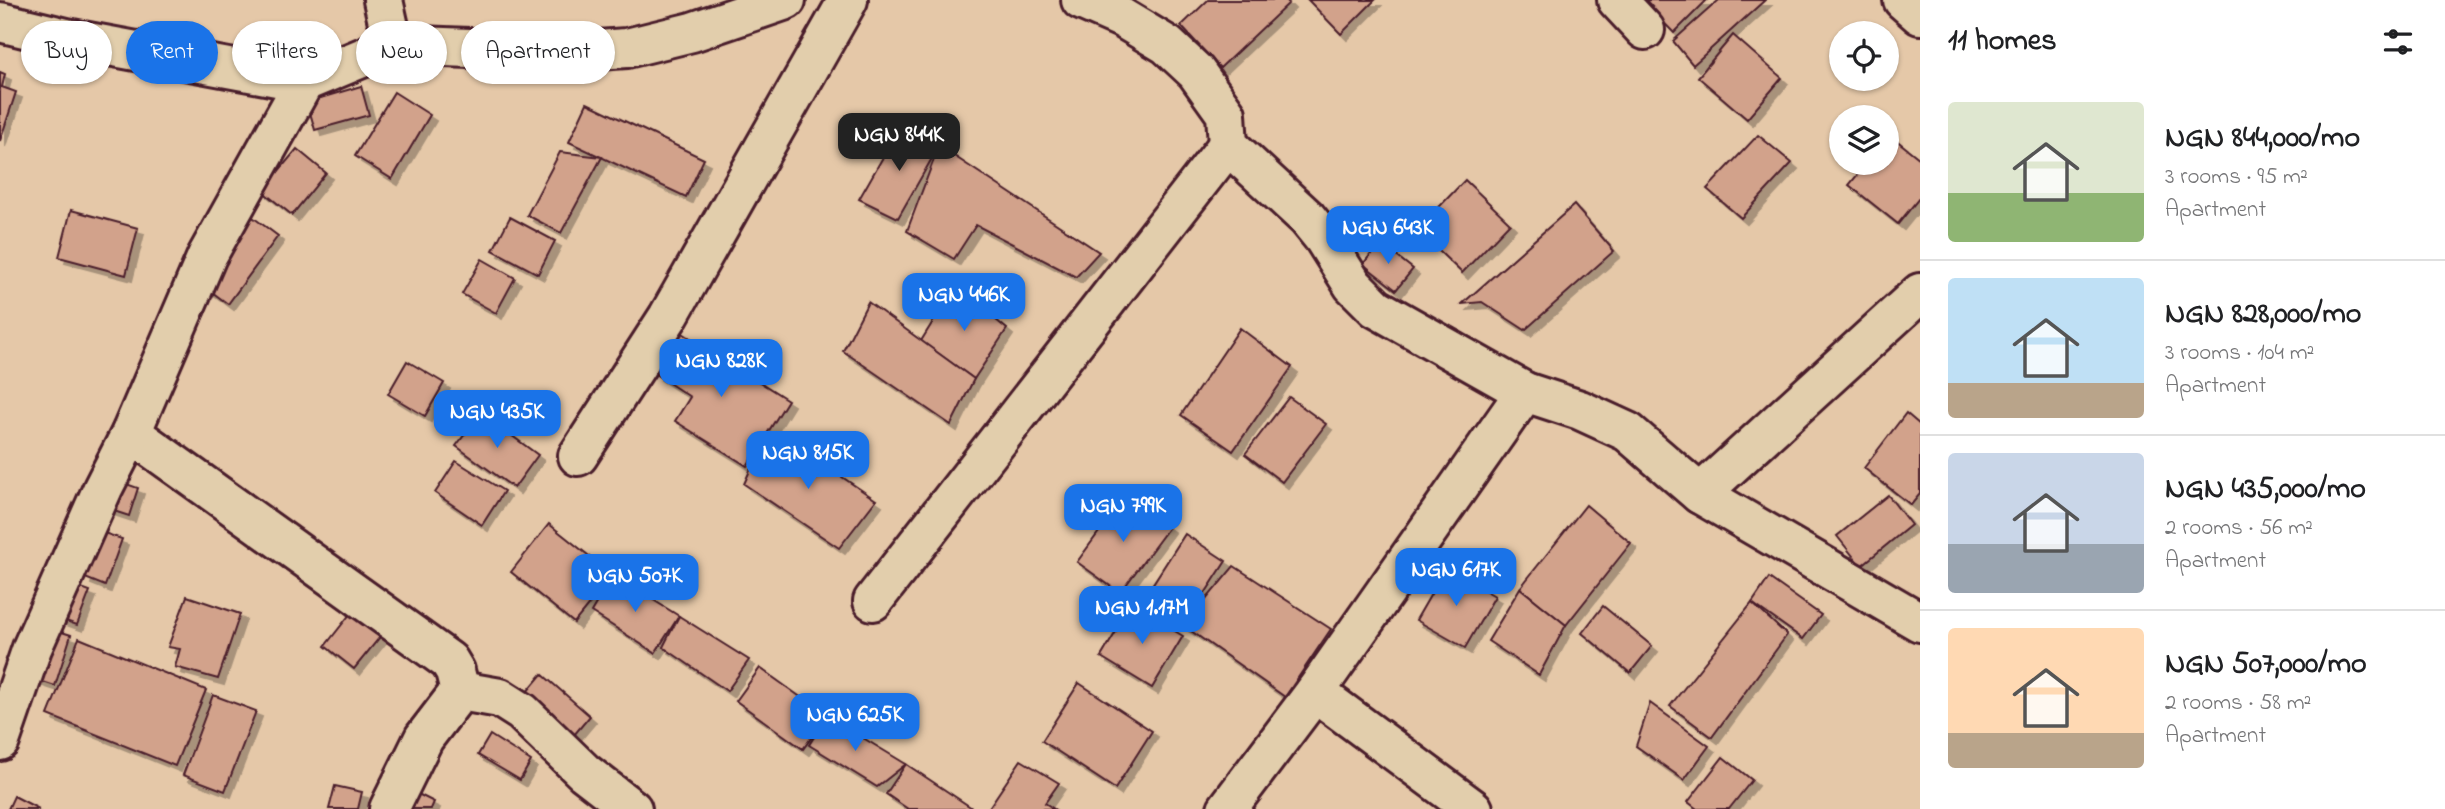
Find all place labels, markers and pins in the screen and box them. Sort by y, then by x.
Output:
pin: NGN 844K [827,114,971,173]
pin: NGN 643K [1316,206,1460,266]
pin: NGN 446K [892,274,1036,333]
pin: NGN 828K [649,340,793,399]
pin: NGN 435K [425,391,569,450]
pin: NGN 815K [736,432,880,491]
pin: NGN 799K [1051,484,1195,544]
pin: NGN 617K [1384,548,1528,608]
pin: NGN 507K [563,554,707,614]
pin: NGN 1.17M [1062,586,1222,646]
pin: NGN 625K [783,694,927,753]

